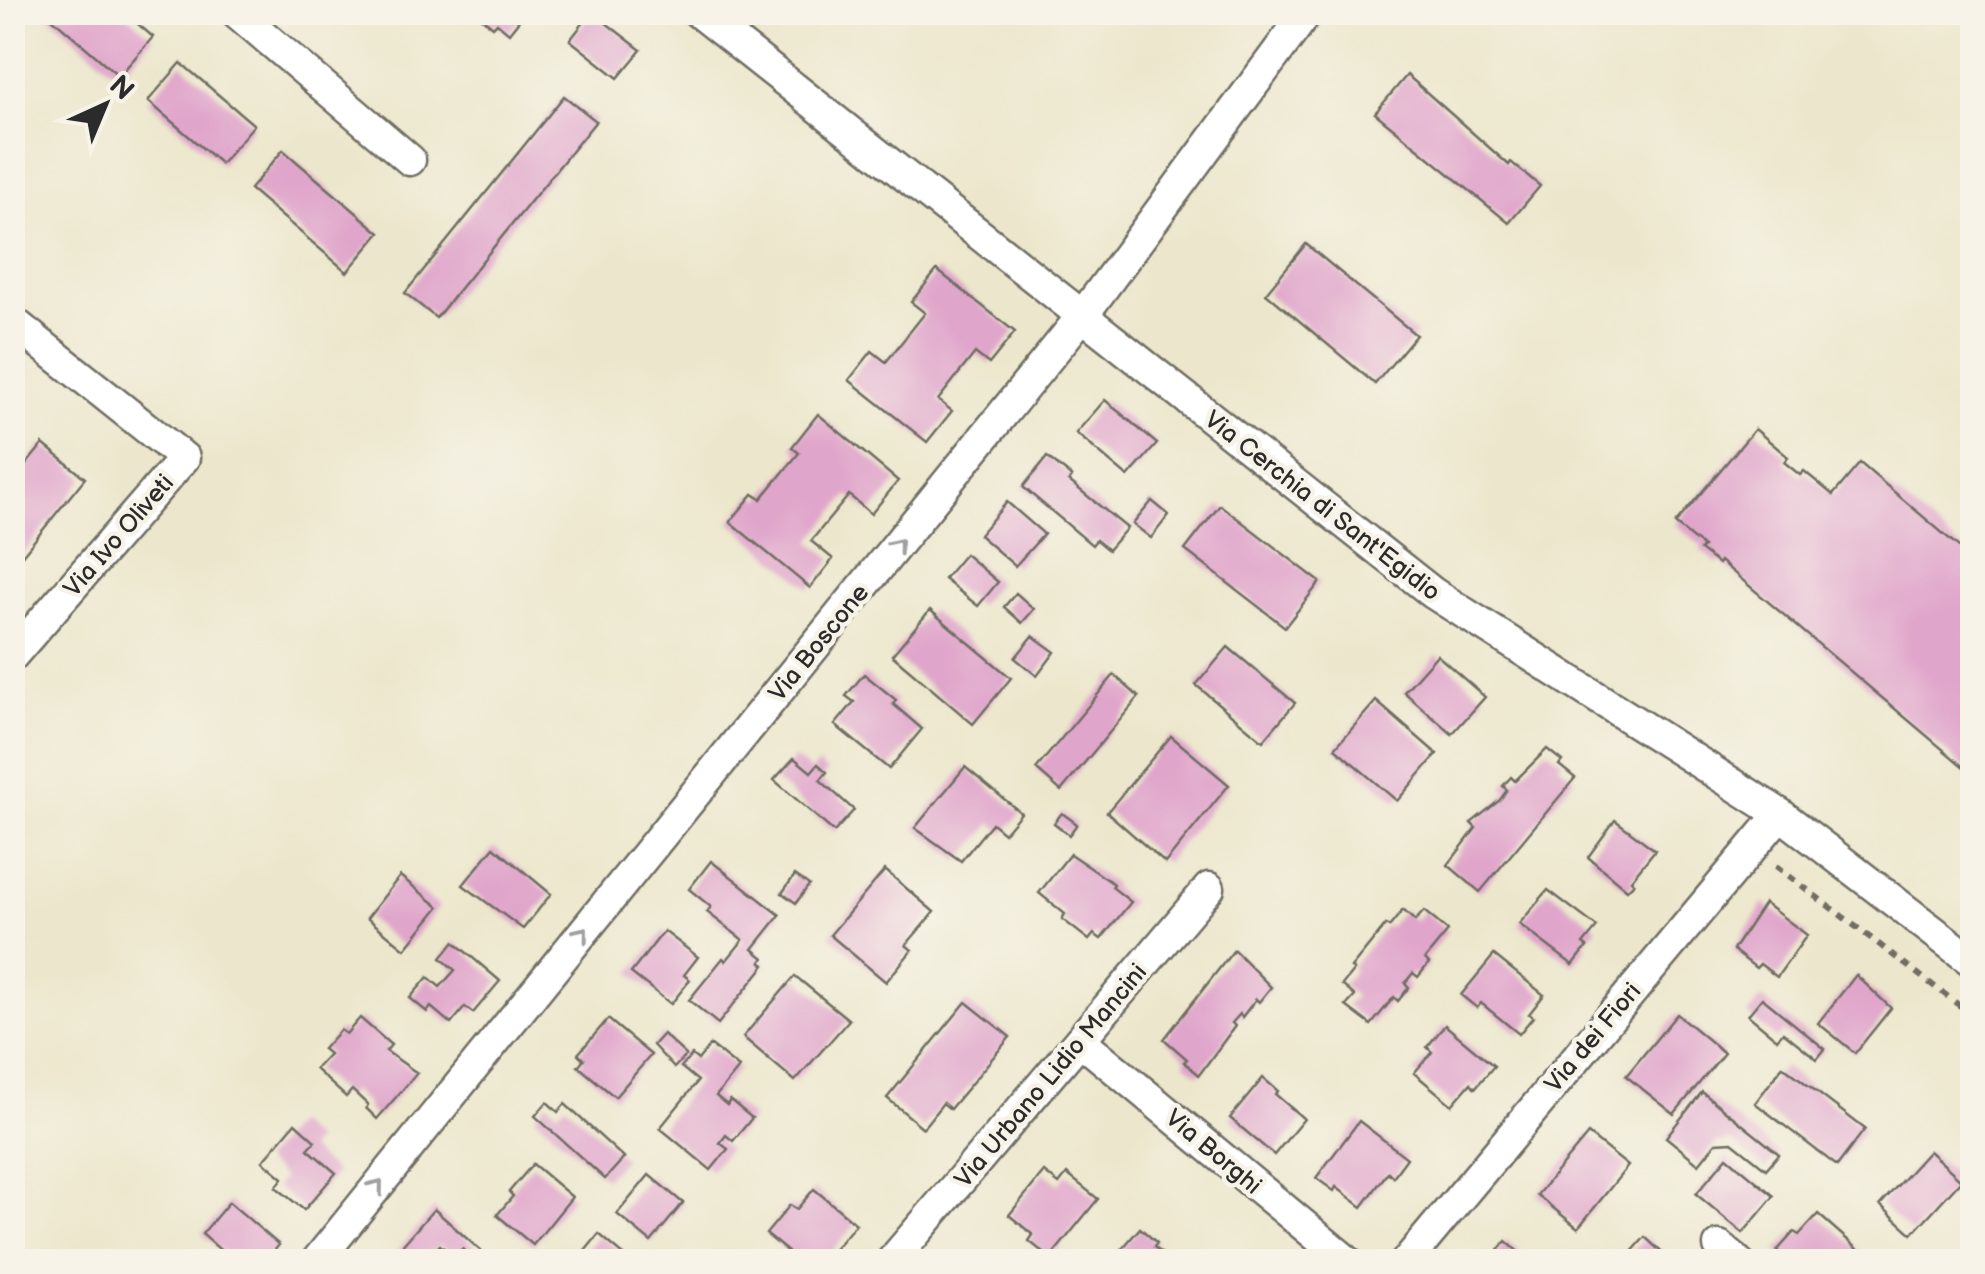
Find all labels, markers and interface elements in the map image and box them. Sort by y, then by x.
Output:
north arrow [55,55,155,155]
text: N [102,69,140,107]
street label: Via Cerchia di Sant'Egidio [1198,404,1446,608]
street label: Via Ivo Oliveti [57,468,181,604]
one-way arrow [885,538,903,556]
street label: Via Boscone [762,578,876,708]
one-way arrow [570,927,588,945]
street label: Via Urbano Lidio Mancini [948,958,1154,1194]
street label: Via dei Fiori [1538,977,1648,1099]
street label: Via Borghi [1159,1103,1267,1201]
one-way arrow [365,1179,383,1197]

